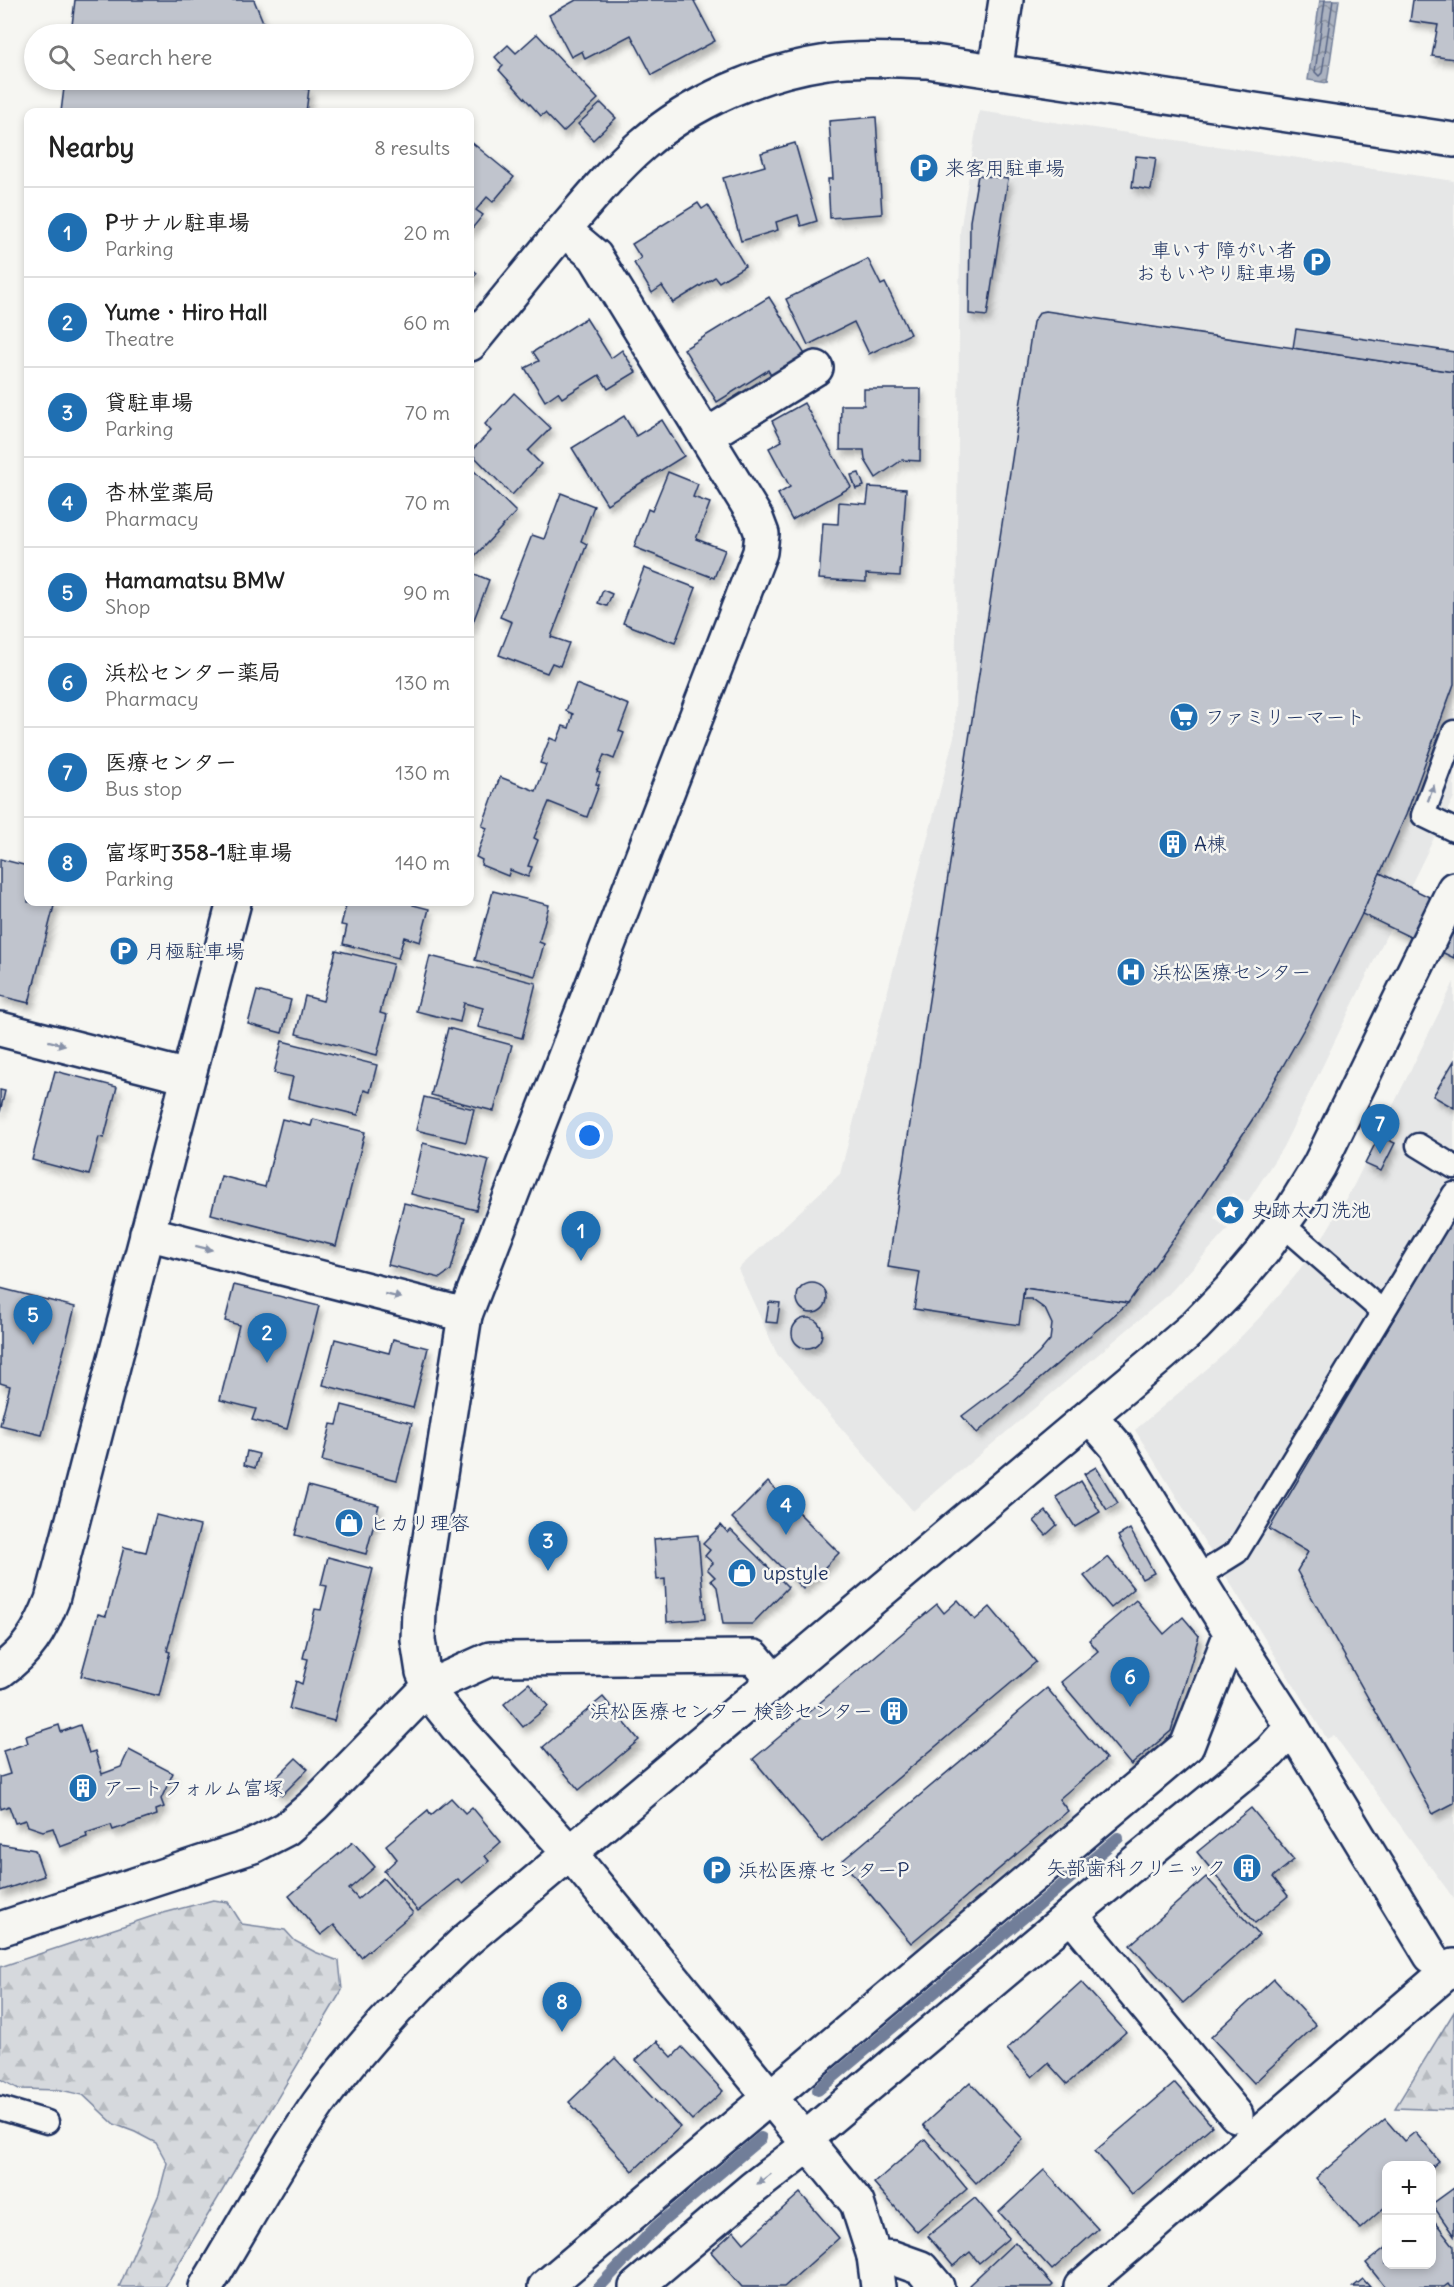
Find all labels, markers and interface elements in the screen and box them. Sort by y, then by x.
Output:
search box [24,24,474,90]
icon: search [45,41,78,74]
text: Search here [93,43,212,71]
text: Nearby [48,131,134,164]
text: 8 results [374,135,450,160]
parking icon: 来客用駐車場 [908,152,940,184]
place label: 来客用駐車場 [945,155,1065,180]
text: Pサナル駐車場 [105,208,250,236]
text: 1 [64,220,71,245]
text: 20 m [404,220,450,245]
text: Parking [105,236,174,261]
place label: 車いす 障がい者 おもいやり駐車場 [1136,237,1296,285]
parking icon: 車いす 障がい者 おもいやり駐車場 [1301,246,1333,278]
text: Yume・Hiro Hall [105,298,267,326]
text: 2 [62,310,73,335]
text: 60 m [403,310,450,335]
text: Theatre [105,326,174,351]
text: 貸駐車場 [105,388,193,416]
text: 3 [62,400,73,425]
text: 70 m [405,400,450,425]
text: Parking [105,416,174,441]
text: 杏林堂薬局 [105,478,215,506]
text: 4 [62,490,73,515]
text: 70 m [405,490,450,515]
text: Pharmacy [105,506,199,531]
text: Hamamatsu BMW [105,566,285,594]
text: 5 [62,580,73,605]
text: 90 m [403,580,450,605]
text: Shop [105,594,150,619]
text: 浜松センター薬局 [105,658,281,686]
text: 6 [62,670,73,695]
text: 130 m [395,670,450,695]
text: Pharmacy [105,686,199,711]
supermarket icon: ファミリーマート [1168,701,1200,733]
place label: ファミリーマート [1205,704,1365,729]
text: 医療センター [105,748,237,776]
text: 7 [63,760,72,785]
text: 130 m [395,760,450,785]
text: Bus stop [105,776,182,801]
one-way arrow [1426,783,1436,801]
building icon: A棟 [1157,828,1189,860]
place label: A棟 [1194,831,1227,856]
text: 富塚町358-1駐車場 [105,838,292,866]
text: 8 [62,850,73,875]
text: 140 m [395,850,450,875]
text: Parking [105,866,174,891]
parking icon: 月極駐車場 [108,935,140,967]
place label: 月極駐車場 [145,938,245,963]
hospital icon: 浜松医療センター [1115,956,1147,988]
place label: 浜松医療センター [1152,959,1311,984]
one-way arrow [47,1039,66,1049]
pin: 7 [1360,1104,1400,1154]
your location [575,1121,604,1150]
place icon: 史跡太刀洗池 [1214,1194,1246,1226]
place label: 史跡太刀洗池 [1251,1197,1371,1222]
pin: 1 [562,1212,600,1261]
one-way arrow [195,1244,213,1253]
one-way arrow [384,1292,402,1302]
pin: 5 [14,1296,52,1345]
pin: 2 [248,1314,286,1363]
pin: 4 [766,1486,806,1535]
shop icon: ヒカリ理容 [333,1507,365,1539]
place label: ヒカリ理容 [370,1510,470,1535]
pin: 3 [528,1522,568,1571]
shop icon: upstyle [726,1557,758,1589]
place label: upstyle [763,1560,829,1585]
pin: 6 [1110,1658,1150,1707]
building icon: 浜松医療センター 検診センター [878,1695,910,1727]
place label: 浜松医療センター 検診センター [590,1698,873,1723]
building icon: アートフォルム富塚 [67,1772,99,1804]
place label: アートフォルム富塚 [104,1775,283,1800]
building icon: 矢部歯科クリニック [1231,1852,1263,1884]
parking icon: 浜松医療センターP [701,1854,733,1886]
place label: 矢部歯科クリニック [1046,1855,1226,1880]
place label: 浜松医療センターP [738,1857,909,1882]
pin: 8 [542,1982,582,2032]
map controls [1382,2161,1436,2269]
button: + [1382,2161,1436,2215]
one-way arrow [756,2173,771,2185]
button: − [1382,2215,1436,2269]

